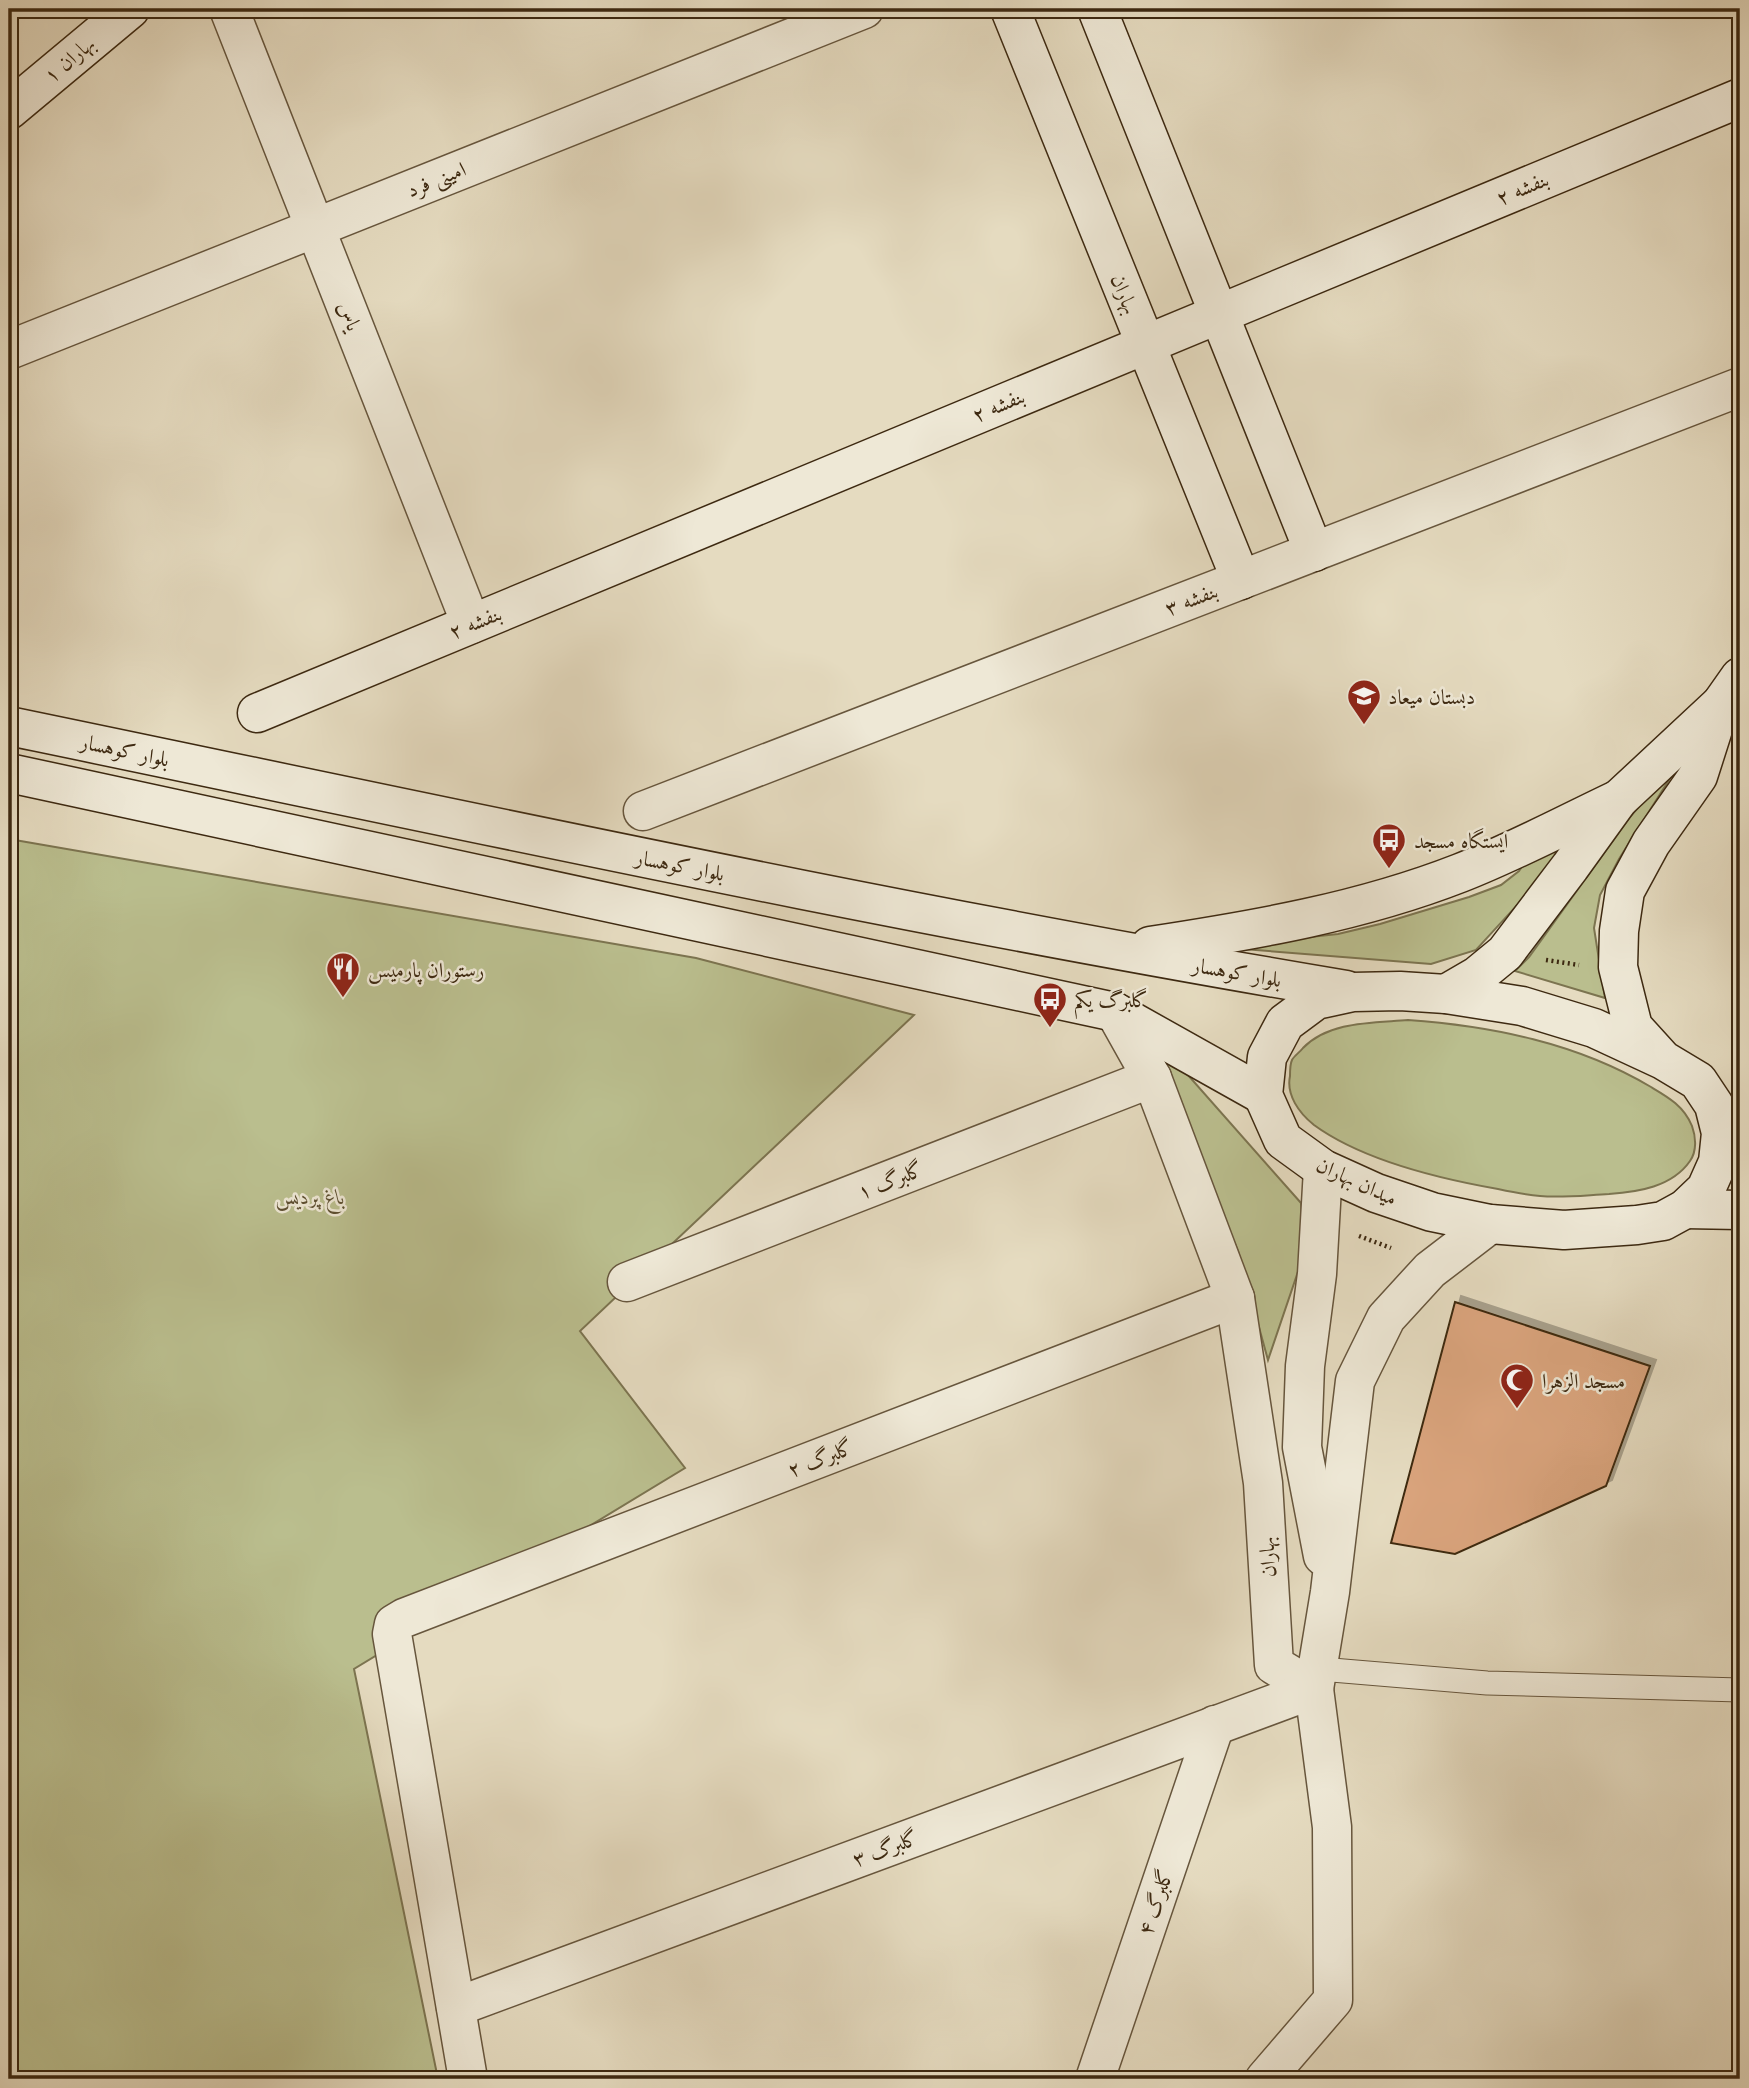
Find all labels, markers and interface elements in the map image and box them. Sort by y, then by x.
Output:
street label: بهاران ۱ [38,31,101,89]
street label: امینی فرد [403,156,470,205]
street label: بنفشه ۲ [1492,166,1552,210]
street label: بهاران [1104,270,1144,318]
street label: یاس [332,298,367,336]
street label: بنفشه ۲ [968,383,1028,427]
street label: بنفشه ۳ [1161,578,1221,620]
street label: بنفشه ۲ [445,600,505,644]
school or university icon: دبستان میعاد [1345,677,1383,726]
place label: دبستان میعاد [1388,684,1475,709]
street label: بلوار کوهسار [76,728,172,773]
bus stop icon: ایستگاه مسجد [1370,821,1408,870]
place label: ایستگاه مسجد [1414,828,1508,853]
street label: بلوار کوهسار [631,844,727,887]
restaurant icon: رستوران پارمیس [324,950,362,999]
street label: بلوار کوهسار [1188,952,1284,993]
place label: رستوران پارمیس [368,957,484,985]
bus stop icon: گلبرگ یکم [1031,980,1069,1029]
place label: گلبرگ یکم [1074,987,1148,1020]
street label: میدان بهاران [1312,1151,1401,1212]
street label: گلبرگ ۱ [854,1156,927,1205]
park label: باغ پردیس [275,1184,345,1215]
mosque icon: مسجد الزهرا [1498,1361,1536,1410]
place label: مسجد الزهرا [1542,1368,1625,1394]
street label: گلبرگ ۲ [784,1434,857,1483]
street label: بهاران [1253,1536,1283,1578]
street label: گلبرگ ۳ [849,1825,922,1872]
street label: گلبرگ ۴ [1132,1866,1179,1939]

